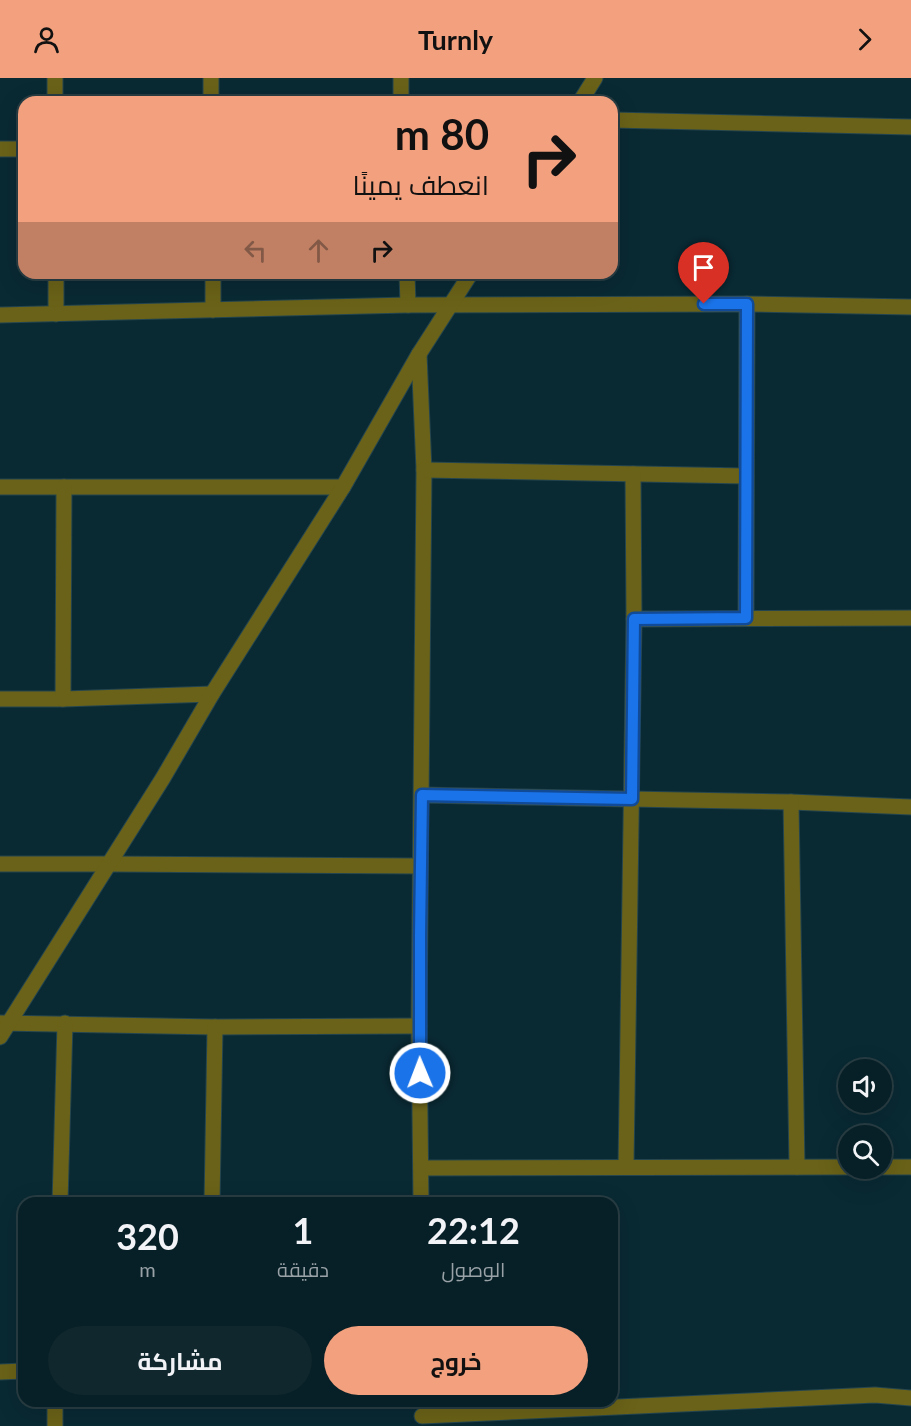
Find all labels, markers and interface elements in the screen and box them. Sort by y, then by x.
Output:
icon: person [30,23,63,56]
text: Turnly [418,23,493,56]
icon: forward [848,23,881,56]
text: 80 m [395,109,489,159]
icon: right [510,120,588,198]
text: انعطف يمينًا [352,168,489,201]
icon: left [239,234,272,267]
icon: ahead [302,234,335,267]
icon: right [365,234,398,267]
pin [678,242,729,304]
icon: arrive [687,251,720,284]
position arrow [388,1041,452,1105]
map controls [838,1059,892,1179]
button: sound [838,1059,892,1113]
button: search [838,1125,892,1179]
text: 1 [292,1208,313,1252]
text: 22:12 [427,1208,520,1252]
text: 320 [116,1214,179,1258]
text: m [139,1257,156,1281]
text: دقيقة [277,1257,329,1281]
text: الوصول [442,1257,505,1281]
button: مشاركة [48,1326,312,1395]
button: خروج [324,1326,588,1395]

